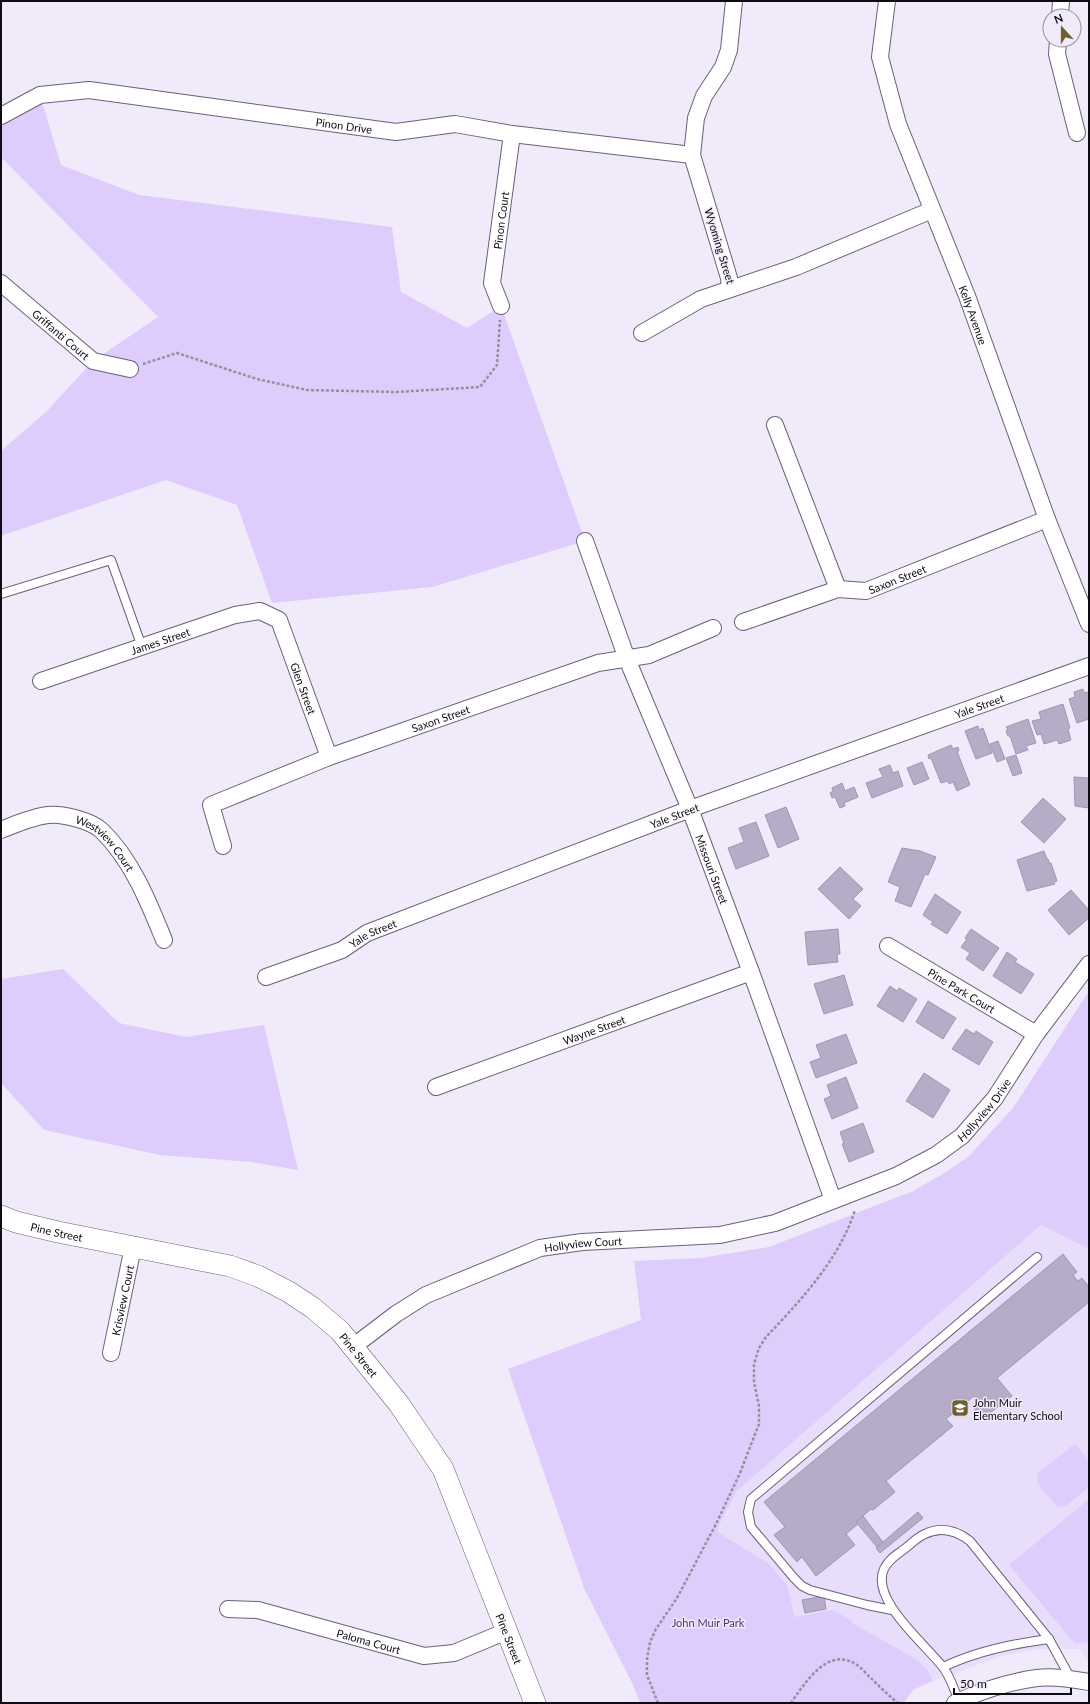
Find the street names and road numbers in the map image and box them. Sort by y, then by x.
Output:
street label: Pinon Drive [315,115,373,135]
street label: Pinon Court [490,191,511,250]
street label: Wyoming Street [702,207,738,285]
street label: Kelly Avenue [957,283,990,346]
street label: Griffanti Court [30,306,92,362]
street label: Saxon Street [866,561,928,596]
street label: James Street [129,624,191,656]
street label: Glen Street [289,661,319,716]
street label: Yale Street [953,691,1006,720]
street label: Saxon Street [409,702,471,734]
street label: Yale Street [648,800,701,830]
street label: Westview Court [74,812,137,873]
street label: Missouri Street [694,832,731,906]
street label: Yale Street [346,916,398,950]
street label: Pine Park Court [926,965,998,1015]
street label: Wayne Street [561,1012,627,1047]
street label: Hollyview Drive [955,1075,1013,1144]
street label: Pine Street [29,1219,84,1243]
street label: Hollyview Court [543,1233,622,1254]
street label: Krisview Court [108,1264,136,1336]
street label: Pine Street [337,1330,381,1379]
street label: Pine Street [494,1611,525,1666]
street label: Paloma Court [335,1626,402,1656]

